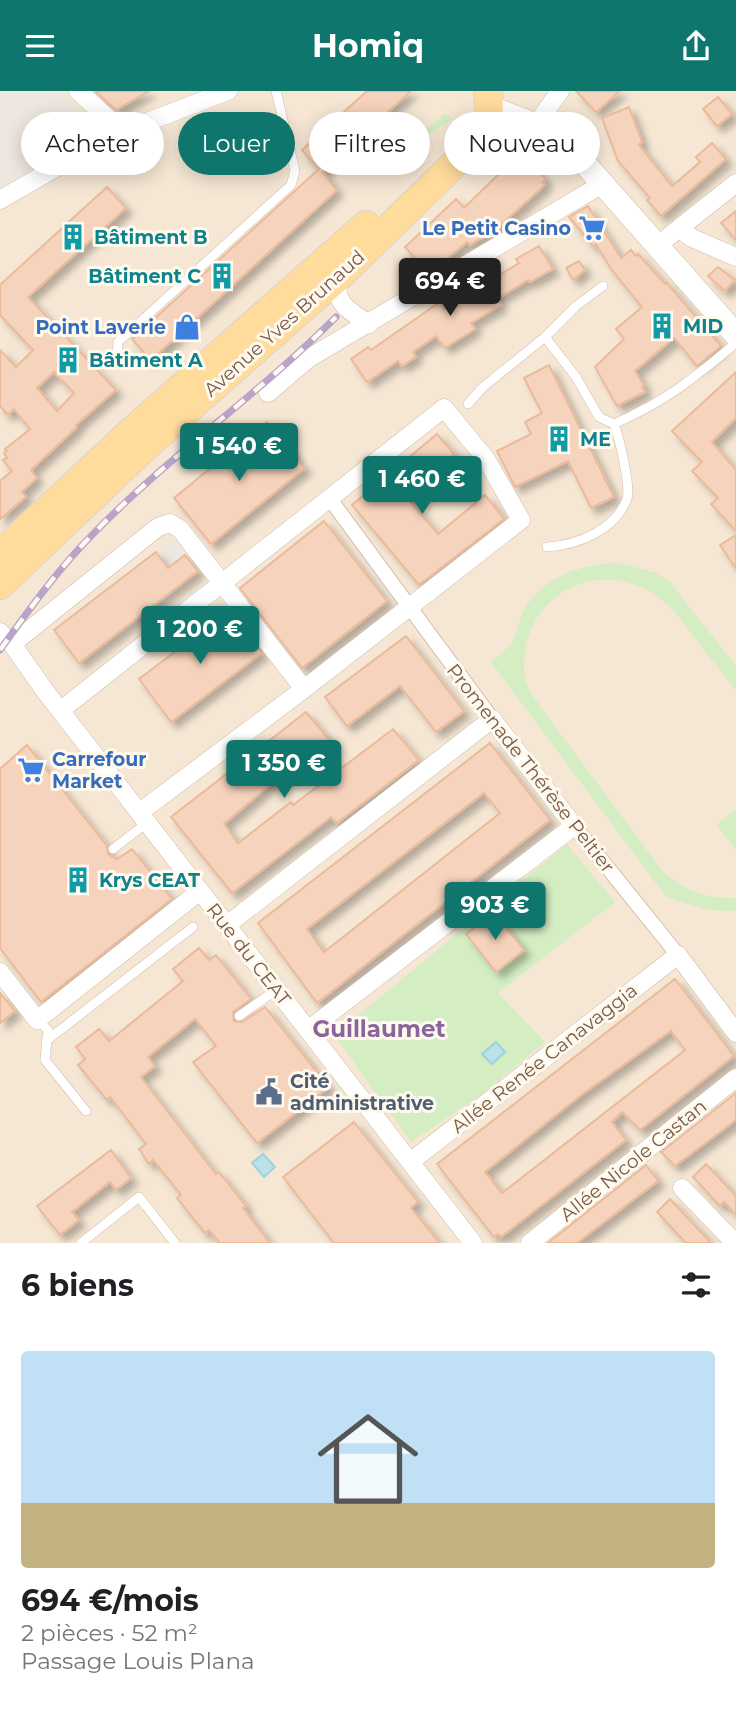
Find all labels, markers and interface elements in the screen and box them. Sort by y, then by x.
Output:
text: Homiq [312,26,424,65]
icon: menu [21,27,59,65]
icon: share [677,27,715,65]
chip: Acheter [21,112,164,175]
chip: Louer [178,112,295,175]
chip: Filtres [309,112,430,175]
chip: Nouveau [444,112,600,175]
supermarket icon: Le Petit Casino [577,213,607,243]
place label: Le Petit Casino [422,217,571,240]
building icon: Bâtiment B [58,222,88,252]
place label: Bâtiment B [94,226,208,249]
street label: Avenue Yves Brunaud [199,245,369,402]
pin: 694 € [401,259,499,318]
building icon: Bâtiment C [207,261,237,291]
place label: Bâtiment C [88,265,201,288]
text: 694 € [415,267,485,295]
building icon: MID [647,311,677,341]
shop icon: Point Laverie [172,312,202,342]
place label: MID [683,315,723,338]
place label: Point Laverie [35,316,166,339]
building icon: Bâtiment A [53,345,83,375]
place label: Bâtiment A [89,349,203,372]
pin: 1 540 € [174,423,304,483]
building icon: ME [544,424,574,454]
place label: ME [580,428,611,451]
text: 1 540 € [196,432,282,460]
pin: 1 460 € [357,457,487,516]
text: 1 460 € [379,465,465,493]
pin: 1 200 € [135,607,265,666]
text: 1 200 € [157,615,243,643]
street label: Promenade Thérèse Peltier [442,659,619,877]
pin: 1 350 € [219,741,349,800]
place label: Carrefour Market [52,748,146,793]
text: 1 350 € [242,749,326,777]
supermarket icon: Carrefour Market [16,755,46,785]
building icon: Krys CEAT [63,865,93,895]
place label: Krys CEAT [99,869,200,892]
pin: 903 € [446,883,544,942]
text: 903 € [461,891,529,919]
street label: Rue du CEAT [201,899,296,1010]
street label: Allée Renée Canavaggia [447,979,642,1138]
district label: Guillaumet [312,1015,446,1043]
place label: Cité administrative [290,1070,434,1115]
public building icon: Cité administrative [254,1077,284,1107]
street label: Allée Nicole Castan [556,1094,711,1226]
icon: filters [677,1266,715,1304]
text: 6 biens [21,1267,134,1304]
icon: home [305,1396,431,1522]
text: 694 €/mois [21,1582,199,1619]
text: 2 pièces · 52 m² [21,1619,198,1647]
text: Passage Louis Plana [21,1647,255,1675]

